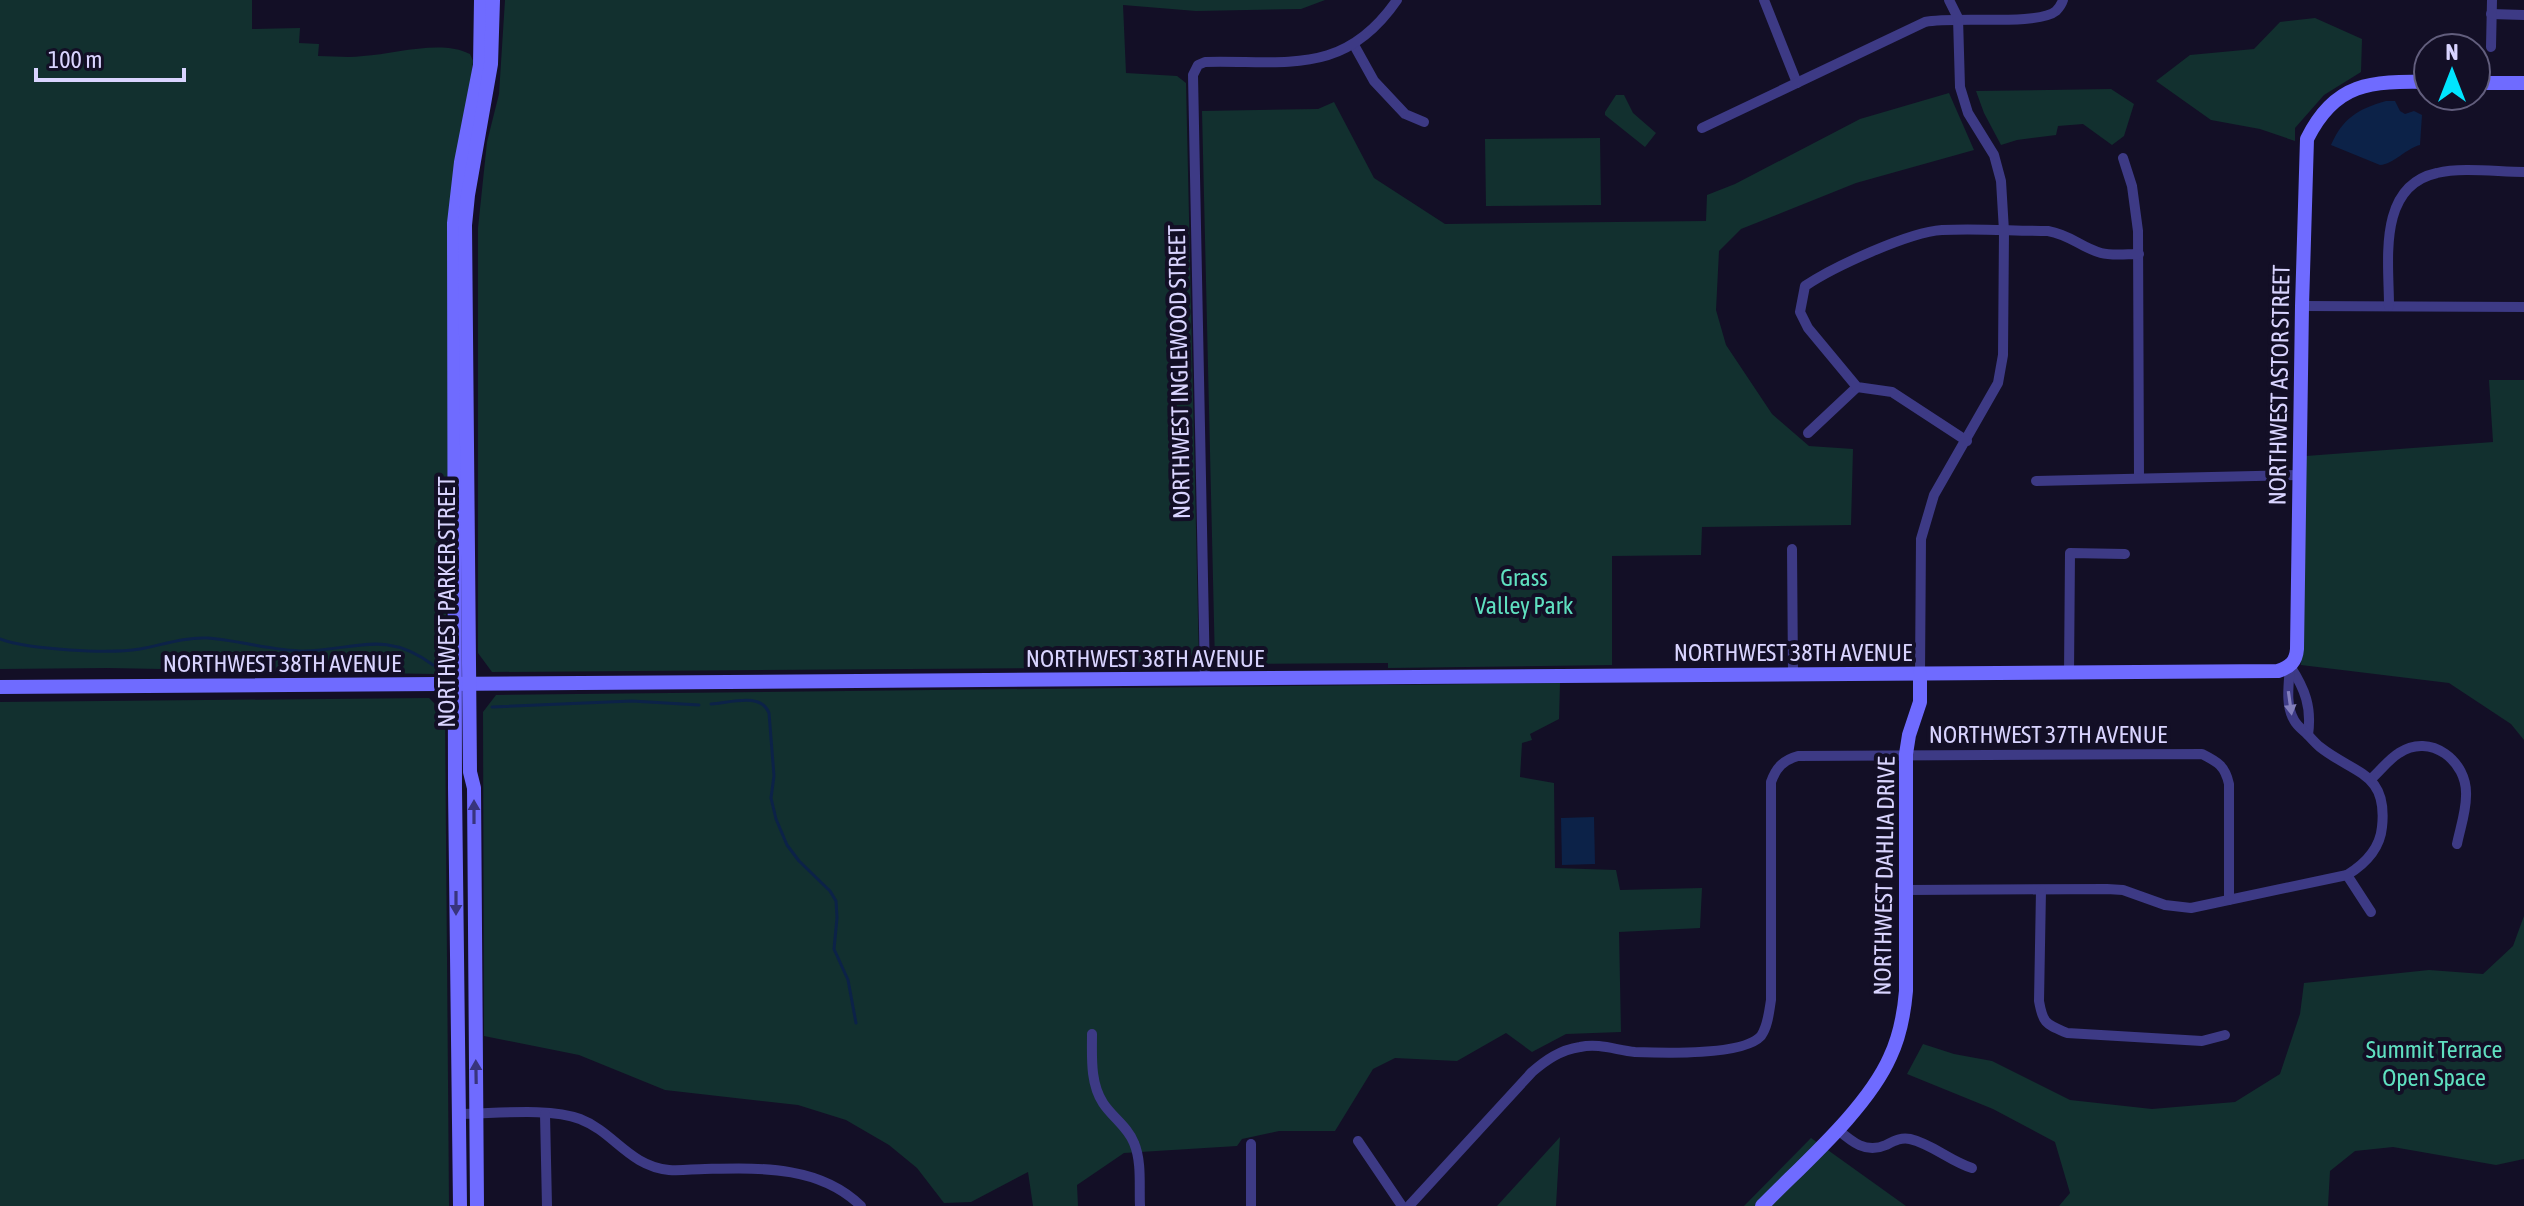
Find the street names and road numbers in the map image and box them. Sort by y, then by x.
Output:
street label: NORTHWEST INGLEWOOD STREET [1163,224,1195,519]
street label: NORTHWEST ASTOR STREET [2263,264,2295,506]
street label: NORTHWEST PARKER STREET [433,476,460,728]
street label: NORTHWEST 38TH AVENUE [1674,639,1912,666]
street label: NORTHWEST 38TH AVENUE [1026,645,1264,672]
street label: NORTHWEST 38TH AVENUE [163,650,401,677]
street label: NORTHWEST 37TH AVENUE [1929,721,2167,748]
street label: NORTHWEST DAHLIA DRIVE [1868,756,1900,996]

